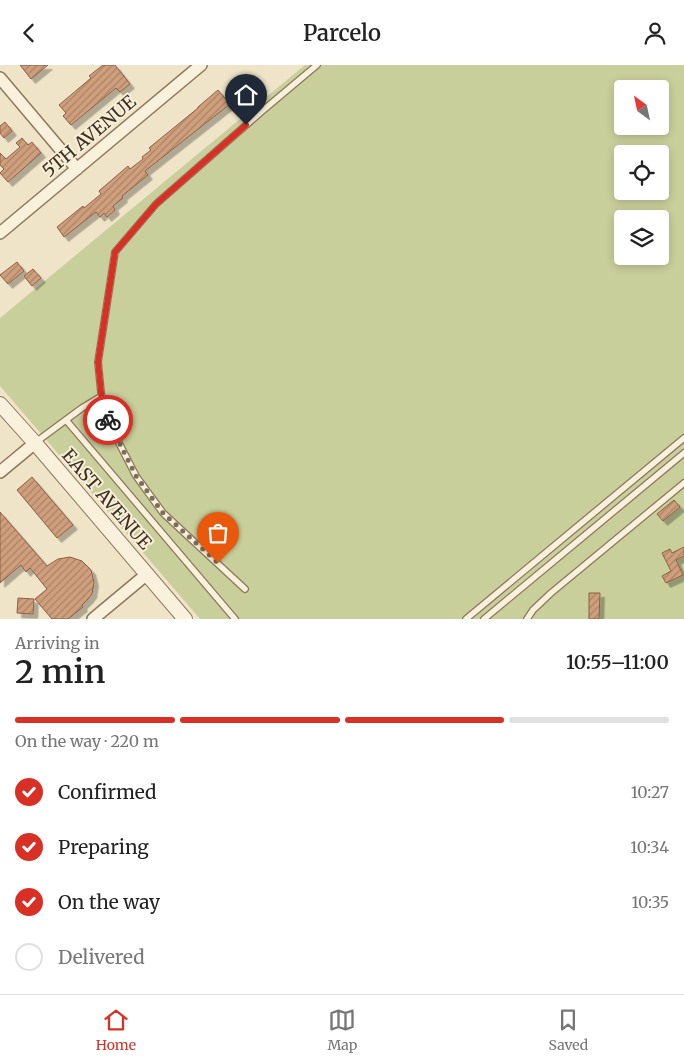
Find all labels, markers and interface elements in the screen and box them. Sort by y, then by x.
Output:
icon: back [15,19,43,47]
text: Parcelo [303,19,381,47]
icon: person [641,19,669,47]
pin [225,74,267,125]
north arrow [614,80,669,135]
map controls [614,80,669,265]
icon: home [232,81,260,109]
street label: 5TH AVENUE [37,90,141,182]
button: locate [614,145,669,200]
button: layers [614,210,669,265]
courier [83,395,133,445]
icon: bike [94,406,122,434]
street label: EAST AVENUE [57,444,157,554]
pin [197,512,239,563]
icon: bag [204,519,232,547]
text: Arriving in [15,633,100,653]
text: 10:55–11:00 [566,650,669,674]
text: 2 min [15,652,105,692]
text: On the way · 220 m [15,731,159,751]
icon: check [15,778,43,806]
text: Confirmed [58,780,156,804]
text: 10:27 [631,782,669,802]
icon: check [15,833,43,861]
text: Preparing [58,835,149,859]
text: 10:34 [630,837,669,857]
icon: check [15,888,43,916]
text: On the way [58,890,160,914]
text: 10:35 [631,892,669,912]
text: Delivered [58,945,145,969]
tab: Home [96,1006,136,1054]
tab: Map [327,1006,357,1054]
tab: Saved [549,1006,588,1054]

